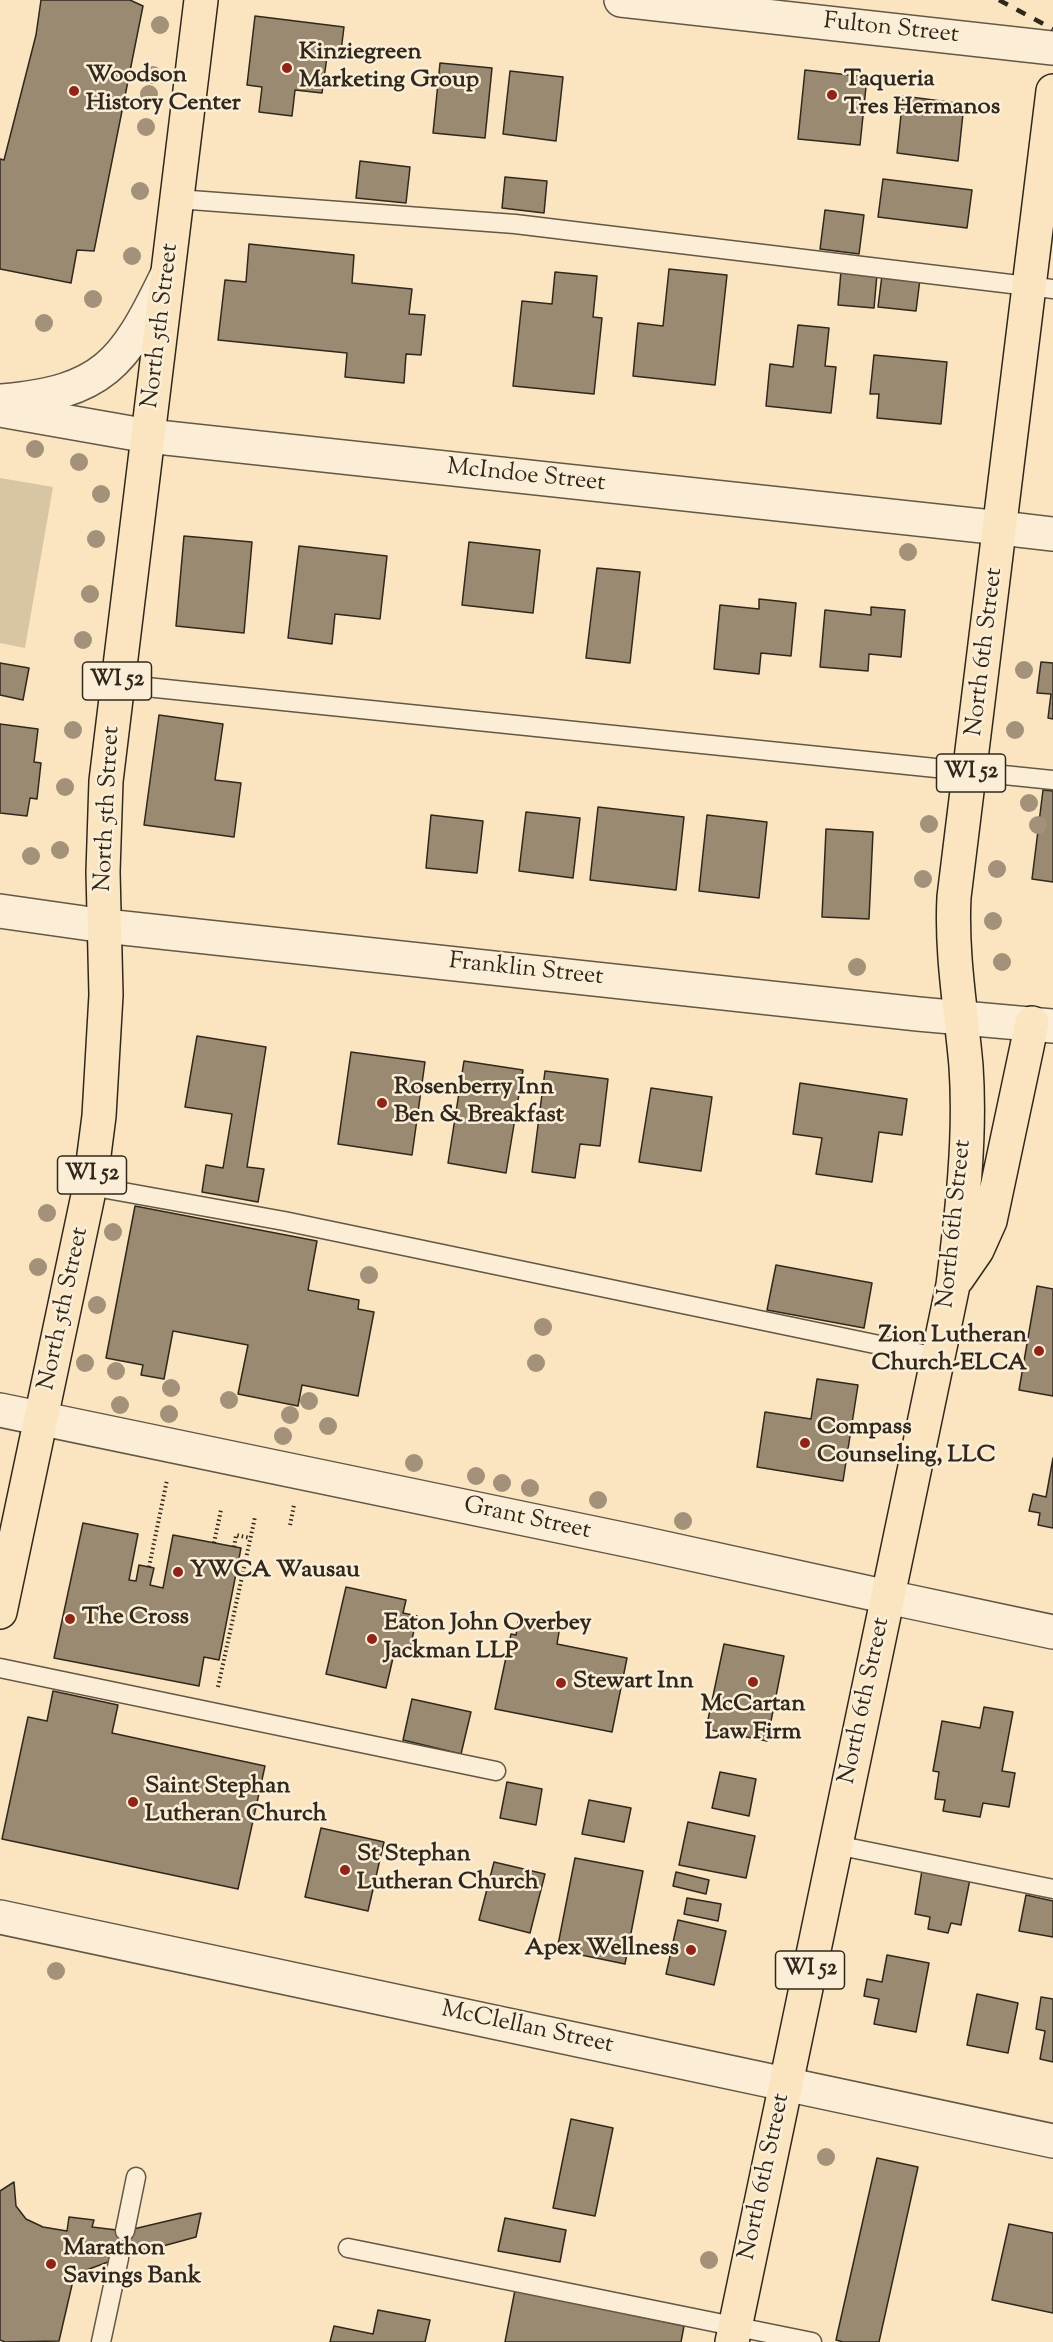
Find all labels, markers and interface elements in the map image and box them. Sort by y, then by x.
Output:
street label: Fulton Street [822,9,960,51]
place label: Kinziegreen Marketing Group [299,40,479,96]
marker: Kinziegreen Marketing Group [280,61,294,75]
place label: Woodson History Center [86,63,241,119]
place label: Taqueria Tres Hermanos [844,67,1000,123]
marker: Woodson History Center [67,84,81,98]
marker: Taqueria Tres Hermanos [825,88,839,102]
street label: North 5th Street [138,242,186,410]
street label: McIndoe Street [445,454,607,500]
street label: North 6th Street [961,566,1011,738]
road number: WI 52 [82,662,152,700]
street label: North 5th Street [90,725,128,893]
road number: WI 52 [936,754,1006,792]
street label: Franklin Street [447,949,605,993]
place label: Rosenberry Inn Ben & Breakfast [394,1075,564,1131]
marker: Rosenberry Inn Ben & Breakfast [375,1096,389,1110]
street label: North 6th Street [933,1138,979,1310]
road number: WI 52 [58,1156,127,1194]
street label: North 5th Street [34,1225,96,1393]
place label: Zion Lutheran Church-ELCA [871,1323,1027,1379]
marker: Zion Lutheran Church-ELCA [1032,1344,1046,1358]
place label: Compass Counseling, LLC [817,1415,996,1471]
marker: Compass Counseling, LLC [798,1436,812,1450]
street label: Grant Street [461,1493,593,1547]
place label: YWCA Wausau [190,1558,360,1586]
marker: YWCA Wausau [171,1565,185,1579]
place label: The Cross [82,1605,189,1633]
place label: Eaton John Overbey Jackman LLP [384,1611,591,1667]
marker: The Cross [63,1612,77,1626]
street label: North 6th Street [834,1615,898,1787]
marker: Eaton John Overbey Jackman LLP [365,1632,379,1646]
place label: Stewart Inn [573,1669,694,1697]
marker: McCartan Law Firm [746,1675,760,1689]
marker: Stewart Inn [554,1676,568,1690]
place label: McCartan Law Firm [701,1692,805,1748]
place label: Saint Stephan Lutheran Church [145,1774,327,1830]
marker: Saint Stephan Lutheran Church [126,1795,140,1809]
place label: St Stephan Lutheran Church [357,1842,539,1898]
marker: St Stephan Lutheran Church [338,1863,352,1877]
place label: Apex Wellness [524,1936,679,1964]
marker: Apex Wellness [684,1943,698,1957]
road number: WI 52 [776,1951,844,1989]
street label: McClellan Street [438,1997,616,2061]
street label: North 6th Street [734,2091,798,2263]
place label: Marathon Savings Bank [63,2236,201,2292]
marker: Marathon Savings Bank [44,2257,58,2271]

